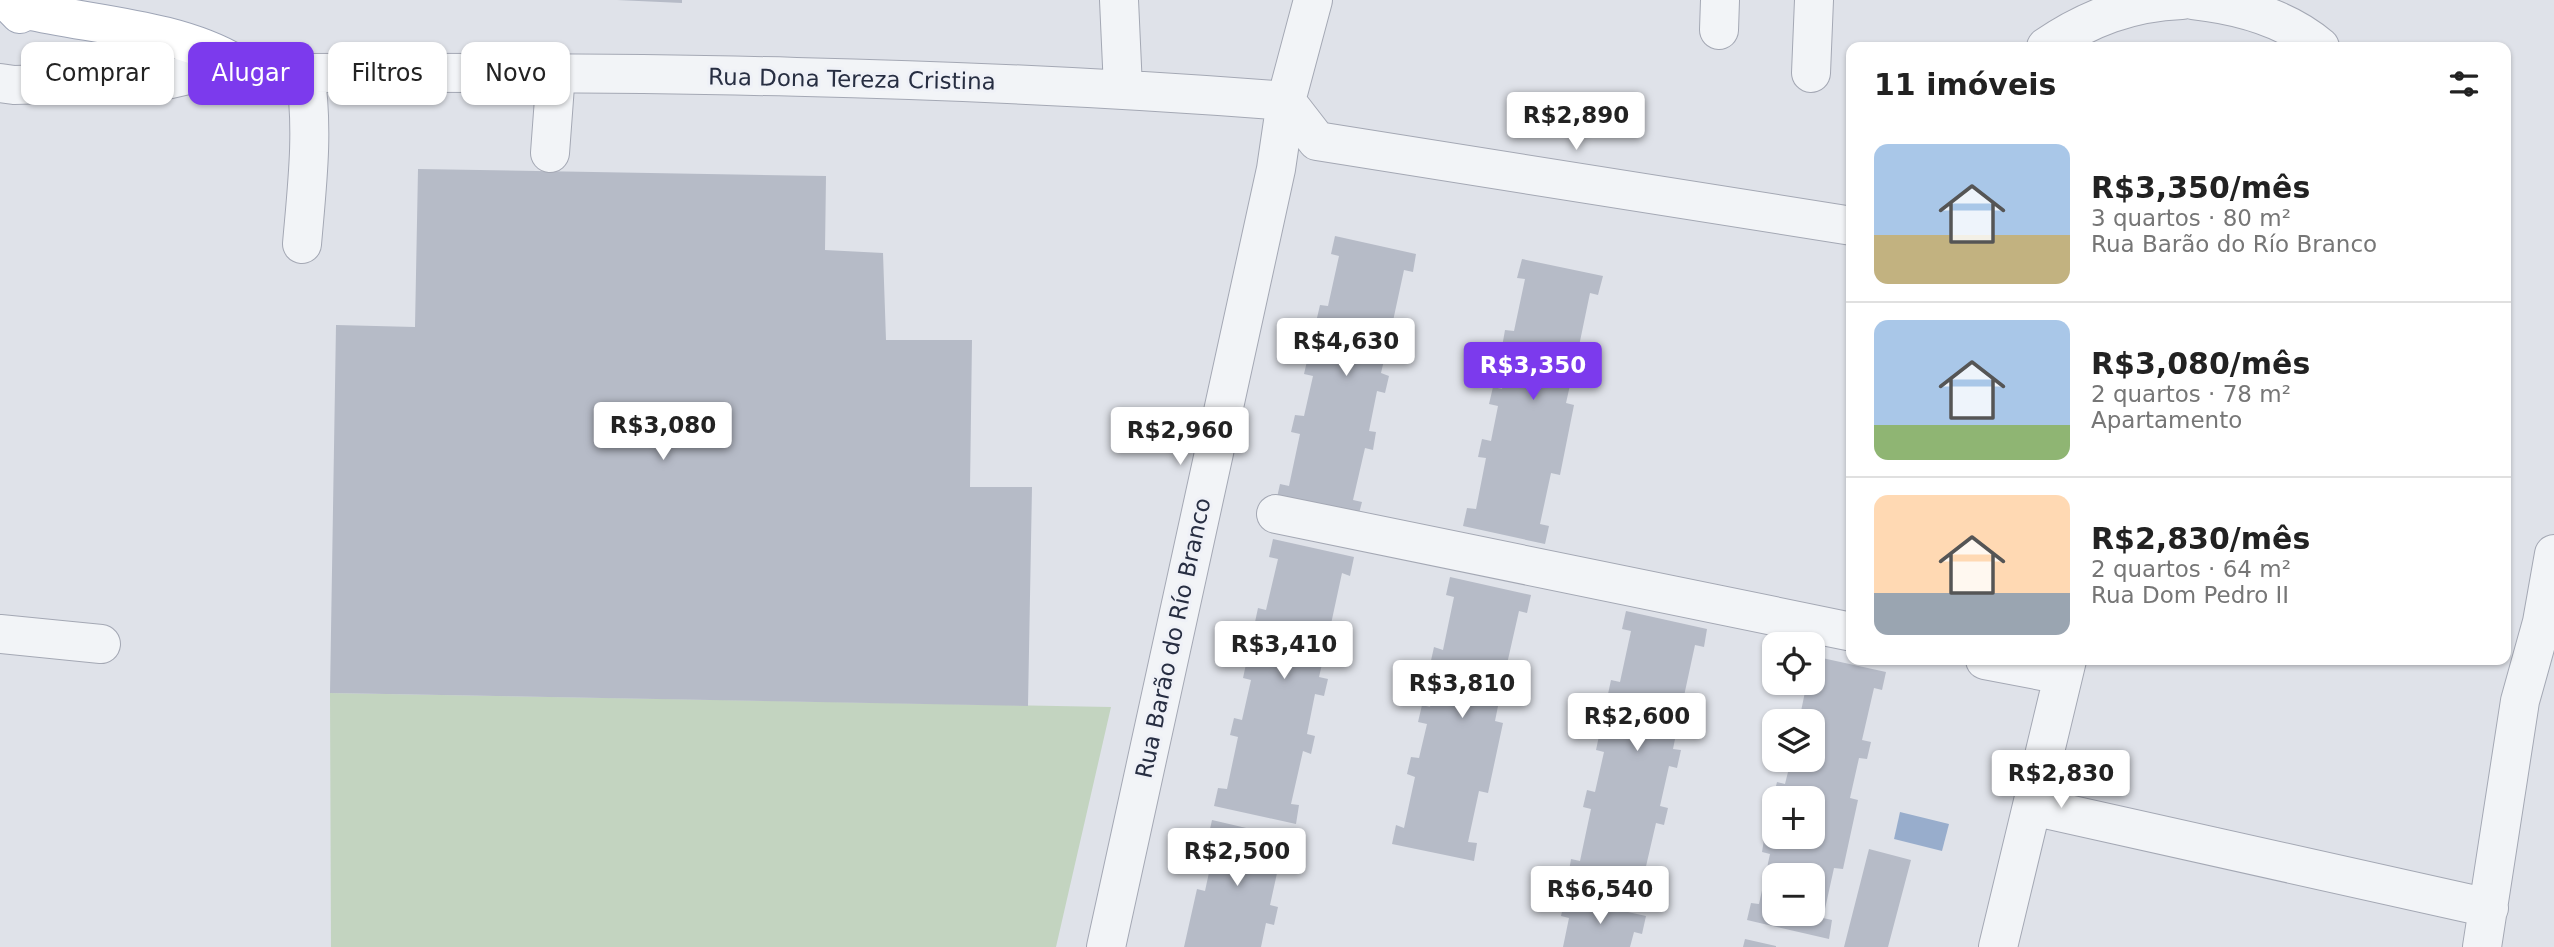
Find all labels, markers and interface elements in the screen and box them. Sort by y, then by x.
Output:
chip: Comprar [21,42,174,105]
chip: Alugar [188,42,314,105]
chip: Filtros [328,42,447,105]
chip: Novo [461,42,570,105]
street label: Rua Dona Tereza Cristina [708,63,996,95]
icon: filters [2445,65,2483,103]
text: 11 imóveis [1874,67,2056,102]
pin: R$2,890 [1511,92,1641,152]
text: R$2,890 [1523,102,1629,128]
text: R$3,350/mês [2091,170,2310,205]
icon: home [1930,172,2014,256]
text: 3 quartos · 80 m² [2091,205,2291,231]
text: Rua Barão do Río Branco [2091,231,2377,257]
pin: R$4,630 [1281,318,1411,378]
text: R$4,630 [1293,328,1399,354]
pin: R$3,350 [1468,342,1598,402]
text: R$3,080/mês [2091,346,2310,381]
icon: home [1930,348,2014,432]
text: R$3,350 [1480,352,1586,378]
text: 2 quartos · 78 m² [2091,381,2291,407]
pin: R$3,080 [598,402,728,462]
pin: R$2,960 [1115,407,1245,467]
text: Apartamento [2091,407,2242,433]
text: R$3,080 [610,412,716,438]
text: R$2,960 [1127,417,1233,443]
street label: Rua Barão do Río Branco [1131,495,1215,781]
text: R$2,830/mês [2091,521,2310,556]
icon: home [1930,523,2014,607]
text: 2 quartos · 64 m² [2091,556,2291,582]
text: Rua Dom Pedro II [2091,582,2289,608]
pin: R$3,410 [1219,622,1349,681]
text: R$3,410 [1231,631,1337,657]
map controls [1762,632,1825,926]
button: locate [1762,632,1825,695]
pin: R$3,810 [1397,660,1527,720]
text: R$3,810 [1409,670,1515,696]
pin: R$2,600 [1572,694,1702,753]
text: R$2,600 [1584,703,1690,729]
button: layers [1762,709,1825,772]
pin: R$2,830 [1996,750,2126,810]
text: R$2,830 [2008,760,2114,786]
button: + [1762,786,1825,849]
pin: R$2,500 [1172,828,1302,888]
text: R$2,500 [1184,838,1290,864]
button: − [1762,863,1825,926]
pin: R$6,540 [1535,866,1665,926]
text: R$6,540 [1547,876,1653,902]

